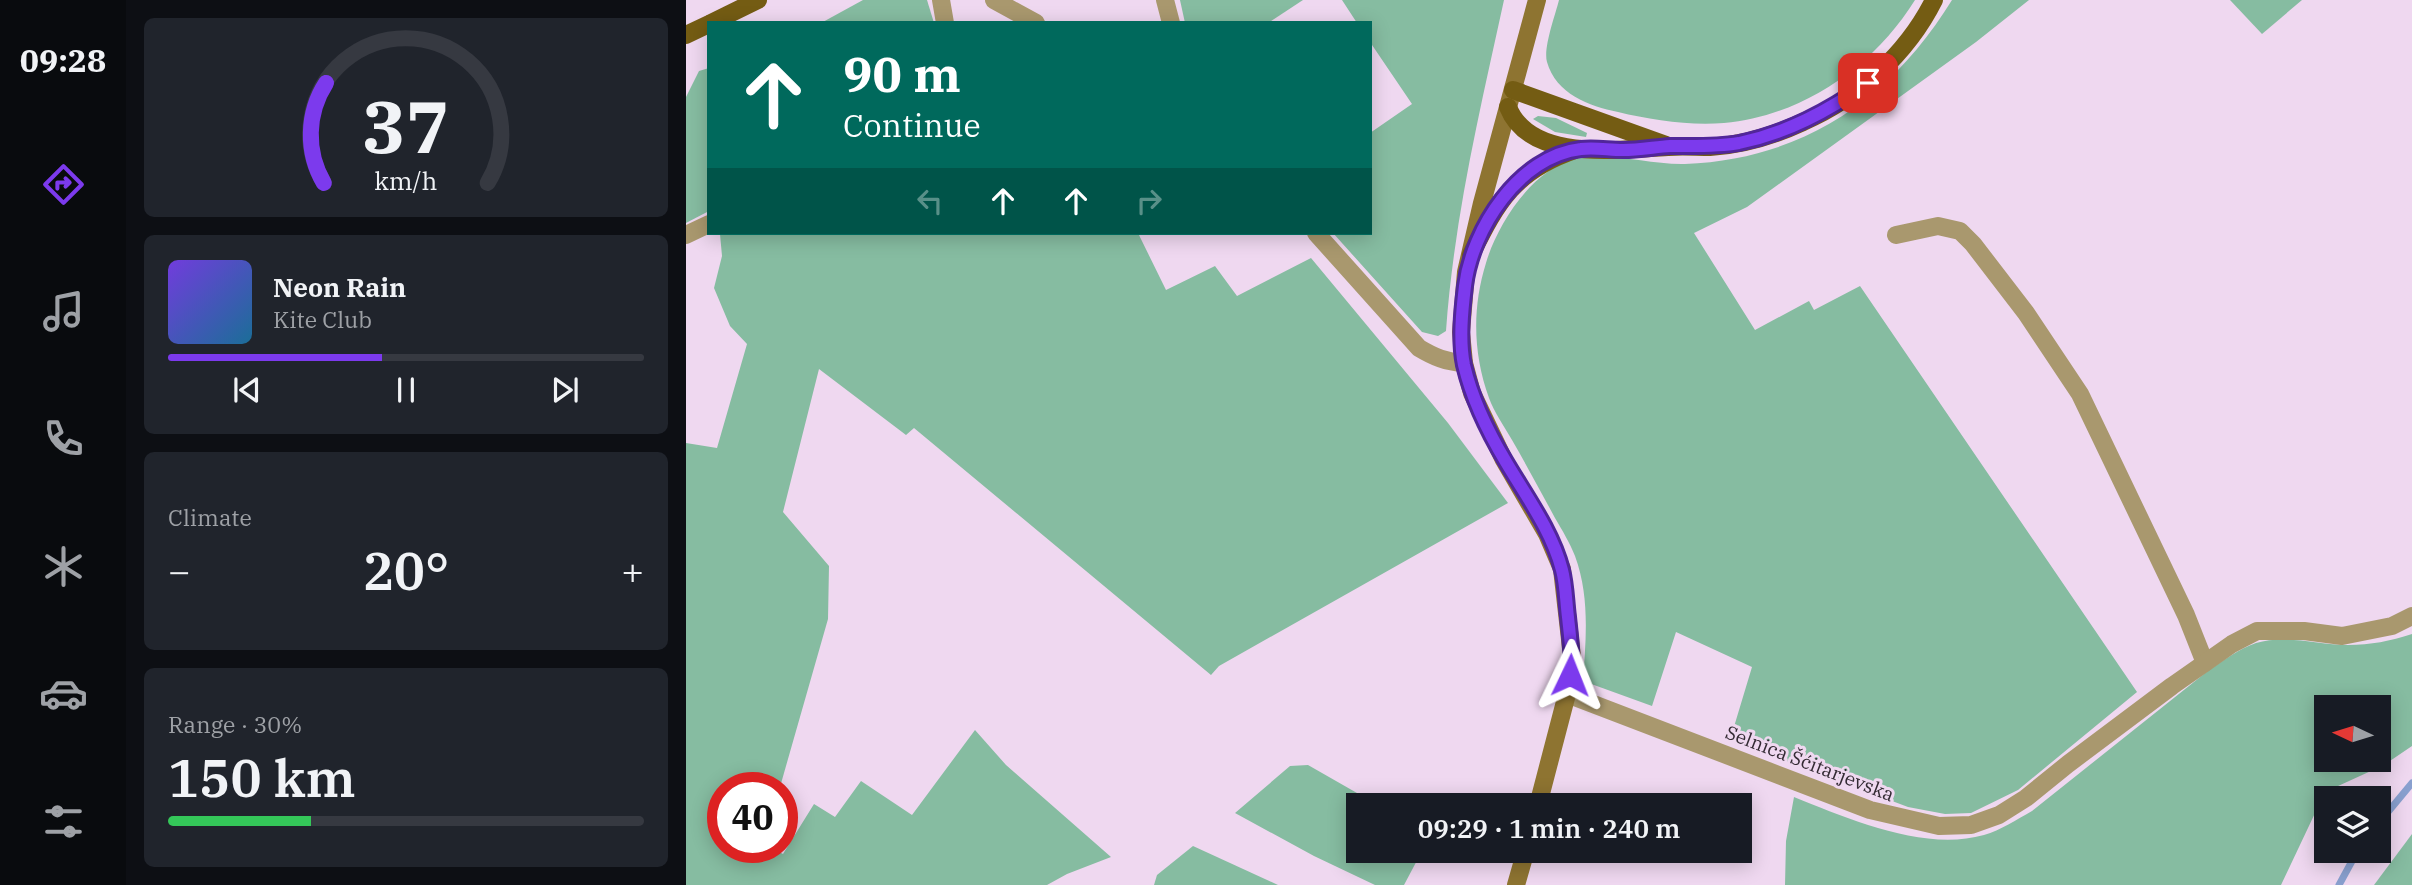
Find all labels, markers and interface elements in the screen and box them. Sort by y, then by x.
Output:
text: 09:28 [20,39,106,81]
text: 90 m [843,42,961,105]
icon: ahead [728,49,819,140]
pin [1838,53,1898,113]
icon: arrive [1849,64,1887,102]
text: 37 [362,79,450,174]
text: Continue [843,104,981,146]
icon: directions [39,160,88,209]
text: km/h [374,164,438,197]
icon: left [911,182,949,220]
icon: ahead [984,182,1022,220]
icon: ahead [1057,182,1095,220]
icon: right [1130,182,1168,220]
text: Neon Rain [273,270,406,304]
icon: music [39,287,88,336]
text: Kite Club [273,304,372,334]
icon: previous [228,371,266,409]
icon: pause [387,371,425,409]
icon: next [546,371,584,409]
icon: phone [39,414,88,463]
text: Climate [168,502,252,532]
text: 20° [363,537,449,604]
icon: climate [39,542,88,591]
text: − [168,546,191,595]
text: + [621,546,644,595]
position arrow [1533,638,1607,712]
icon: car [39,669,88,718]
north arrow [2314,695,2390,772]
map controls [2314,695,2391,863]
text: Range · 30% [168,709,302,739]
street label: Selnica Šćitarjevska [1722,720,1898,806]
text: 150 km [168,744,356,811]
speed limit sign: 40 [707,772,798,863]
button: layers [2314,786,2391,863]
icon: filters [39,797,88,846]
text: 09:29 · 1 min · 240 m [1418,811,1680,845]

